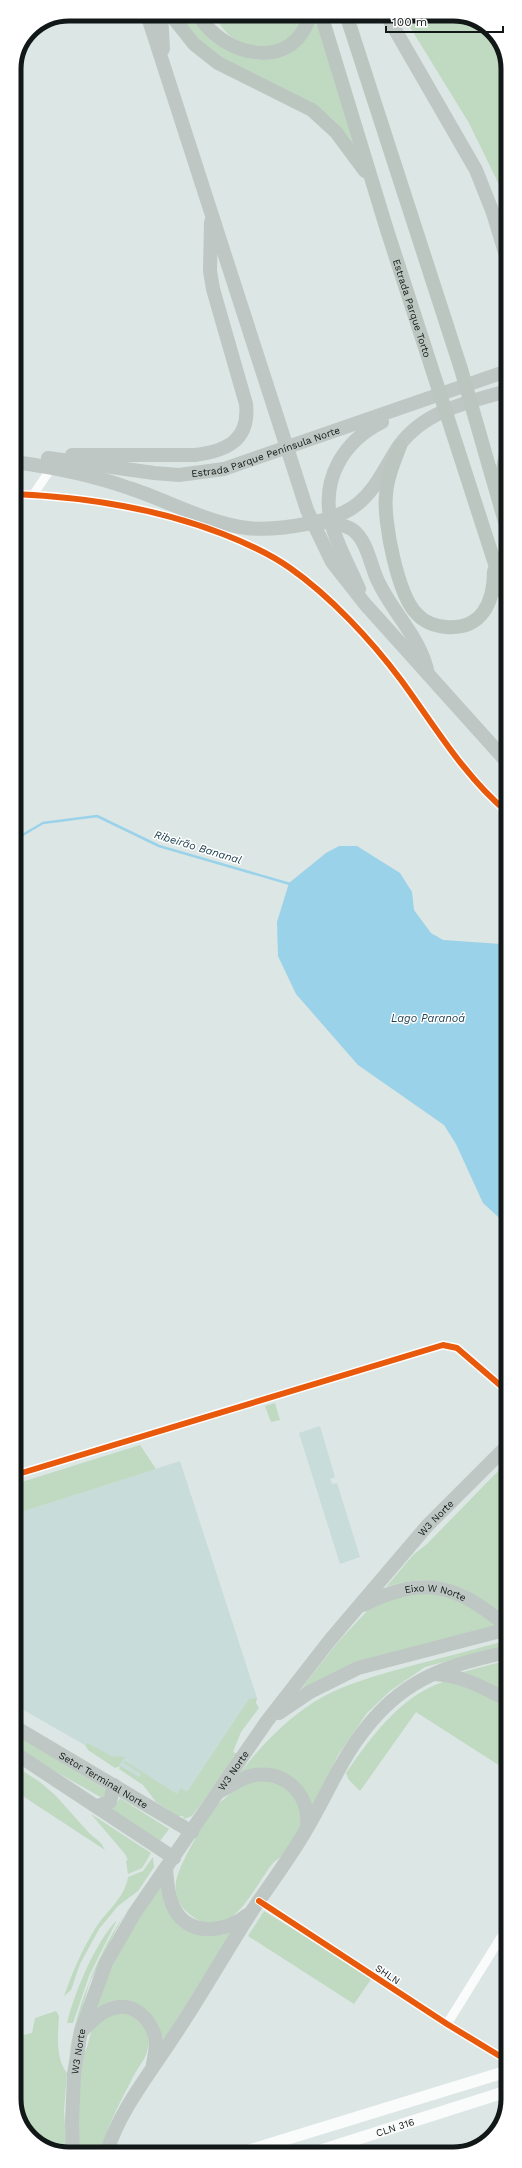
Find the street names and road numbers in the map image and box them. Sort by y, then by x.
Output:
street label: Estrada Parque Torto [391,258,433,359]
street label: Estrada Parque Península Norte [190,424,342,479]
street label: W3 Norte [416,1498,456,1538]
street label: Eixo W Norte [404,1582,468,1603]
street label: W3 Norte [216,1748,251,1793]
street label: Setor Terminal Norte [57,1749,150,1811]
street label: SHLN [373,1962,402,1987]
street label: W3 Norte [69,2028,87,2075]
street label: CLN 316 [375,2116,416,2139]

